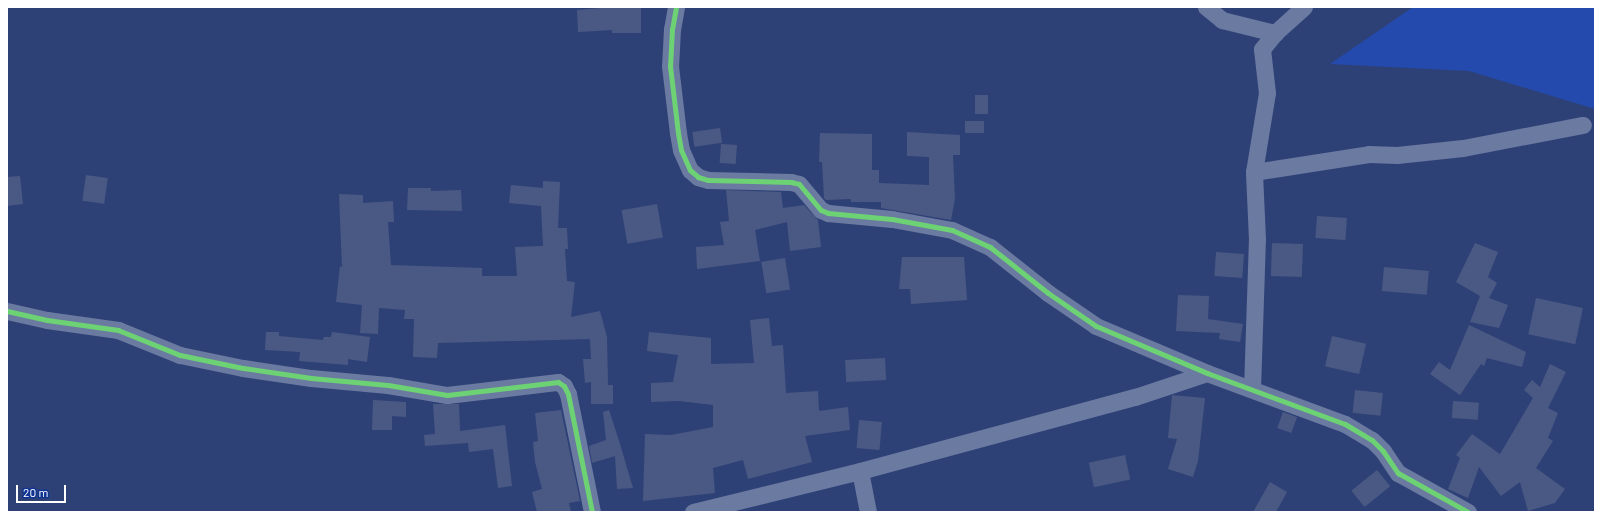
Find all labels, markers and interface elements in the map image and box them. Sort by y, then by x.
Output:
scale bar [18,477,68,503]
text: 20 m [23,485,49,499]

